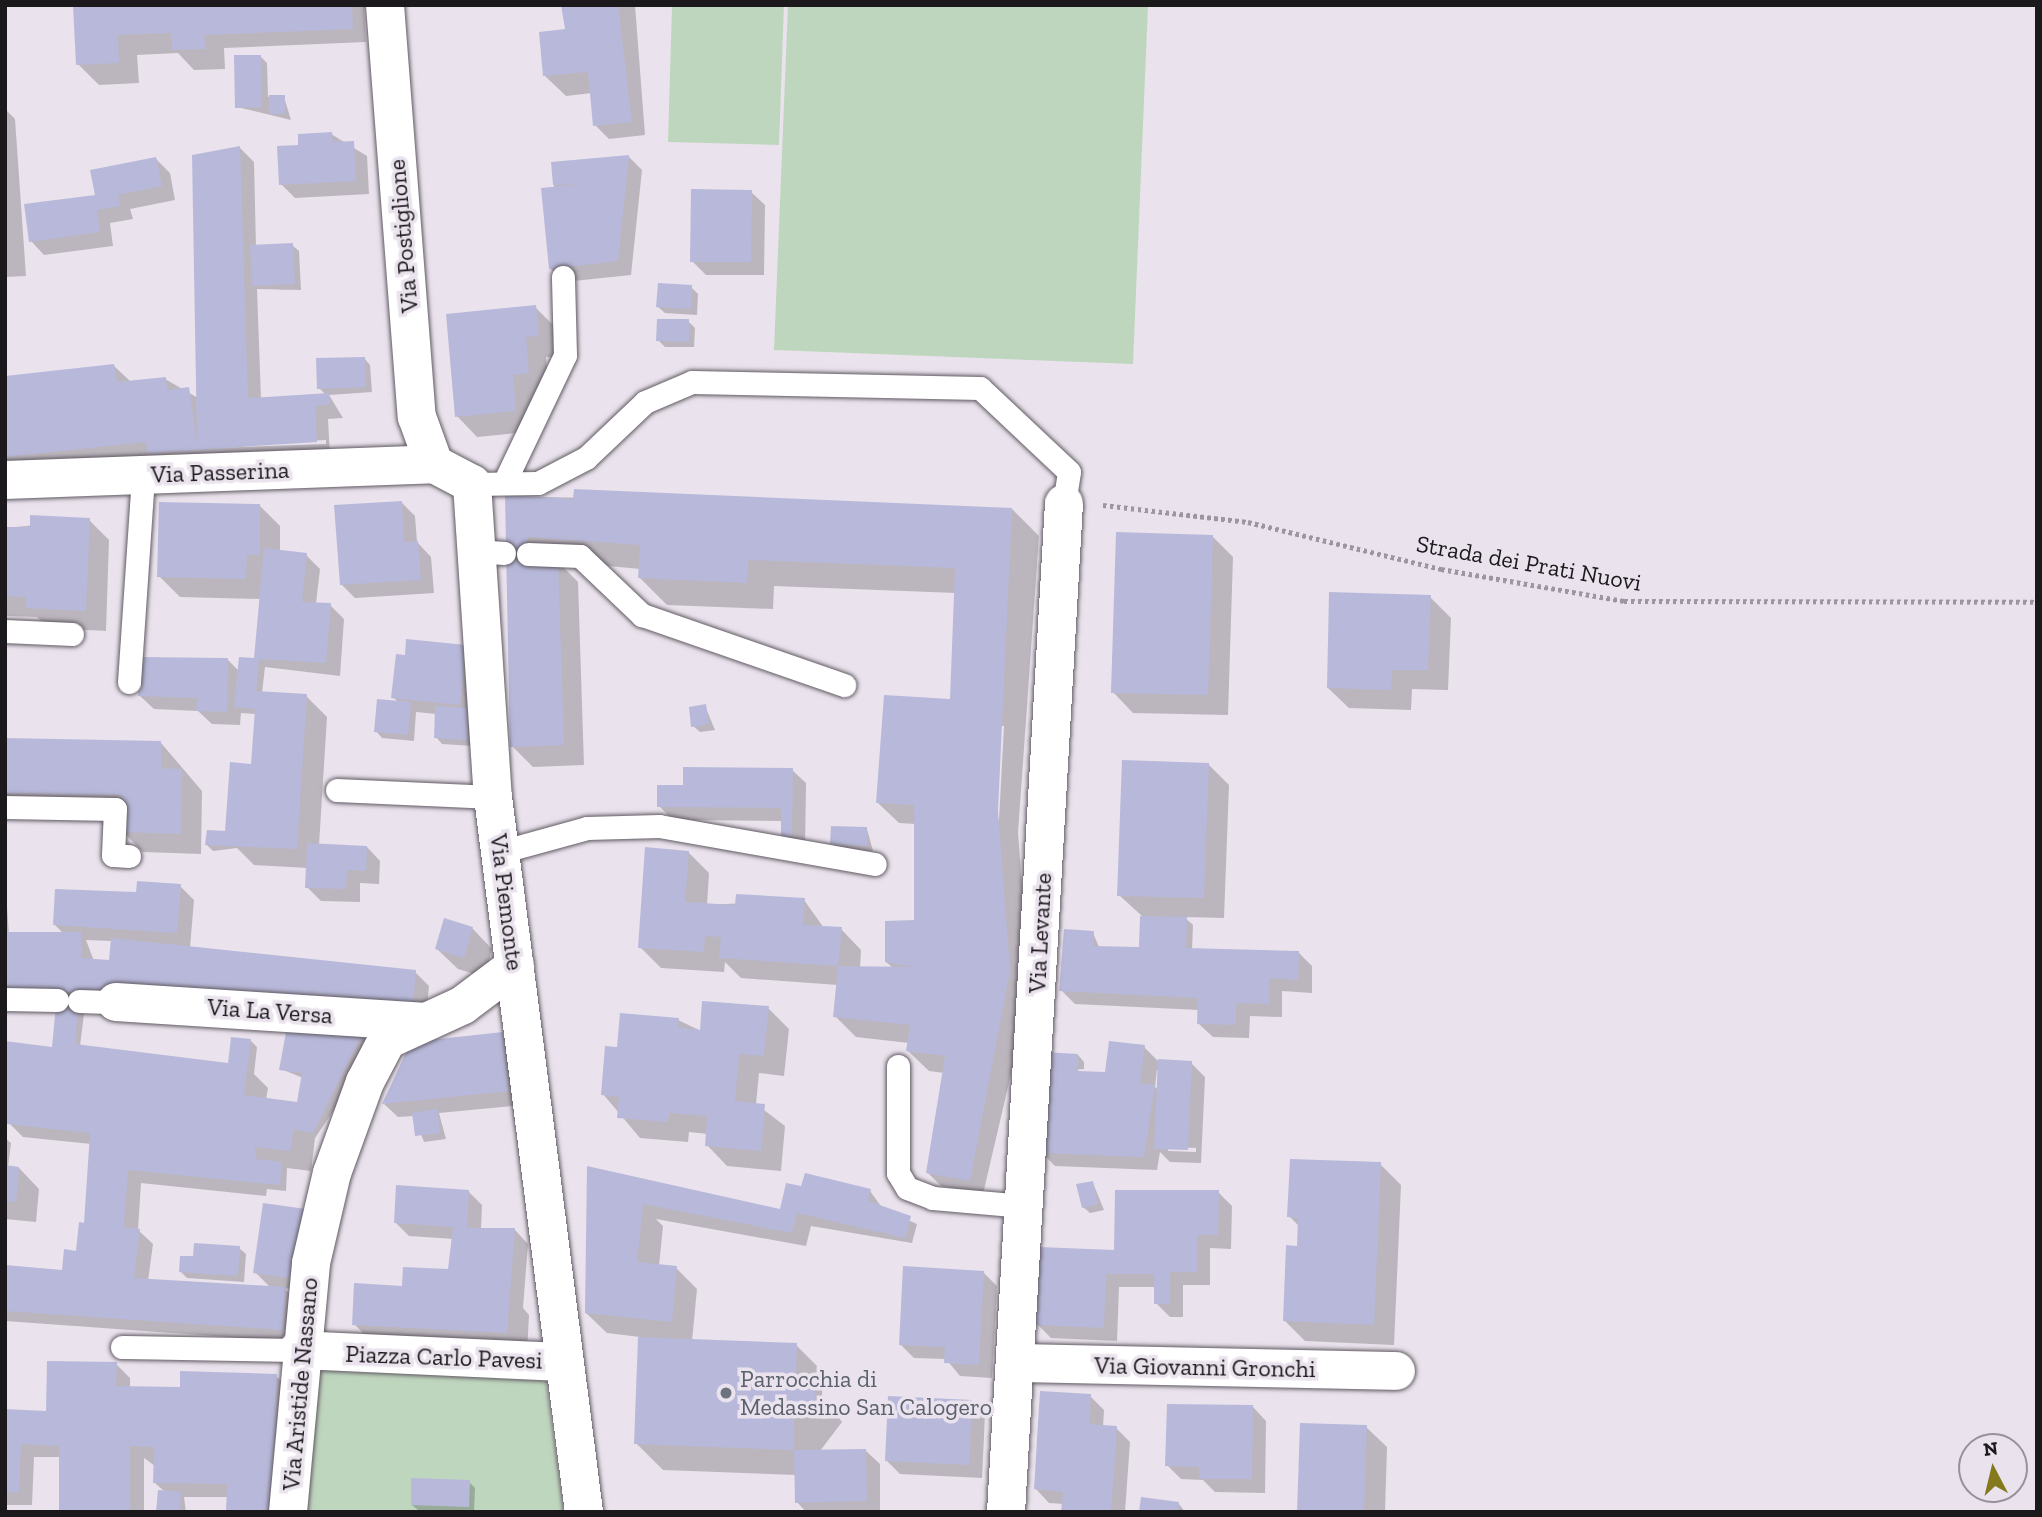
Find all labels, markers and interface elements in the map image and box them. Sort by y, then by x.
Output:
street label: Via Postiglione [382,158,424,314]
street label: Via Passerina [150,455,290,489]
street label: Strada dei Prati Nuovi [1414,529,1644,597]
street label: Via Piemonte [484,832,530,972]
street label: Via Levante [1022,872,1058,994]
street label: Via La Versa [206,992,334,1030]
street label: Via Aristide Nassano [276,1276,324,1492]
street label: Piazza Carlo Pavesi [345,1339,543,1375]
street label: Via Giovanni Gronchi [1094,1351,1316,1383]
place label: Parrocchia di Medassino San Calogero [740,1365,992,1421]
marker: Parrocchia di Medassino San Calogero [718,1385,734,1401]
north arrow [1958,1433,2028,1503]
text: N [1982,1436,1999,1461]

